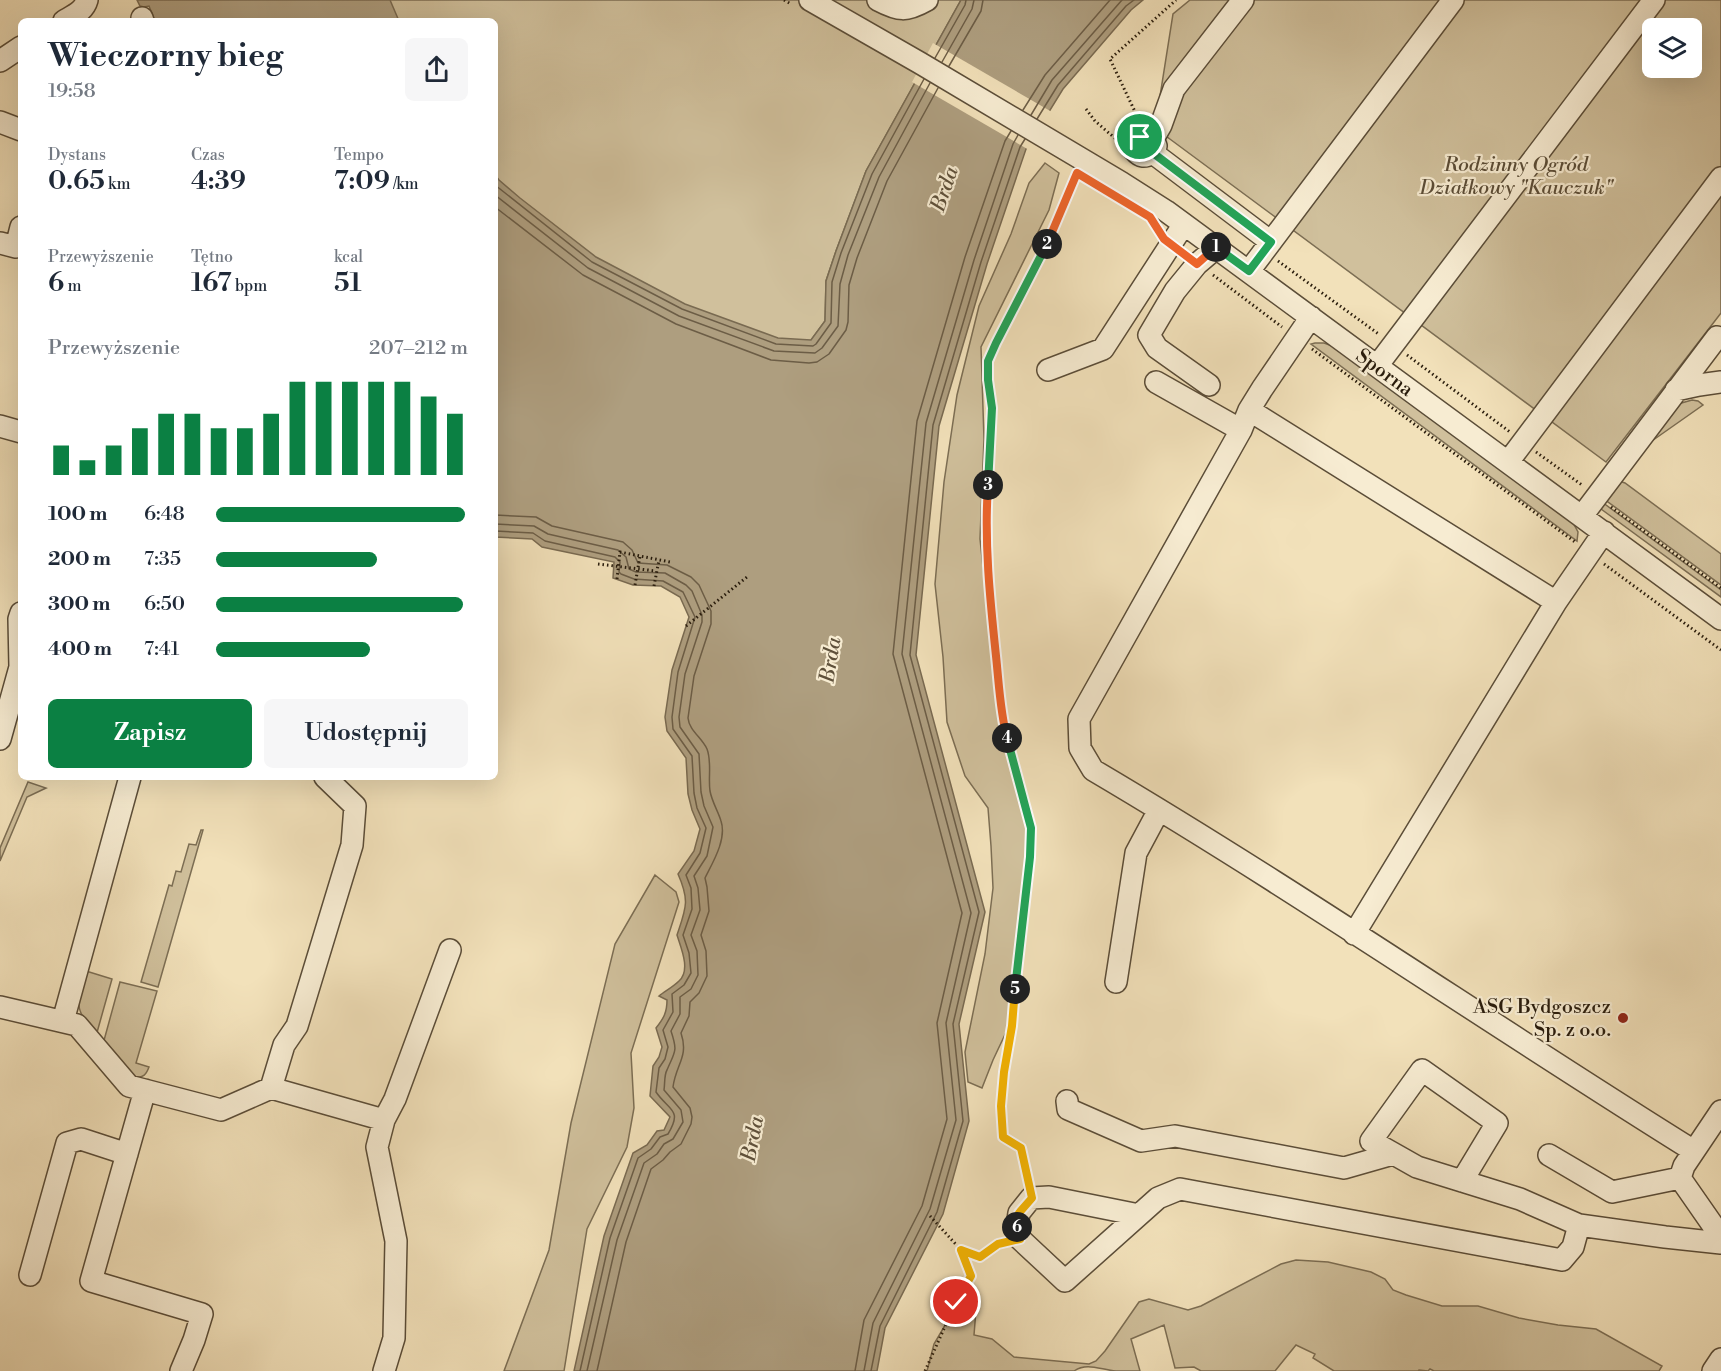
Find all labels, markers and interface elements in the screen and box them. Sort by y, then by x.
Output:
map controls [1642,18,1702,78]
button: layers [1642,18,1702,78]
text: Wieczorny bieg [48,36,283,77]
button: share [405,38,468,101]
text: 19:58 [48,79,96,104]
pin [1114,111,1165,162]
icon: arrive [1123,120,1156,153]
text: Dystans [48,145,106,165]
text: Czas [191,145,225,165]
text: Tempo [334,145,384,165]
park label: Rodzinny Ogród Działkowy "Kauczuk" [1418,153,1615,201]
water label: Brda [925,163,965,216]
text: 0.65 [48,165,105,197]
text: 4:39 [191,165,246,197]
text: 7:09 [334,165,390,197]
text: km [105,174,130,194]
text: /km [390,174,419,194]
pin: 2 [1032,229,1062,259]
pin: 1 [1201,232,1231,262]
text: 2 [1042,234,1052,254]
text: 1 [1212,237,1220,257]
text: Przewyższenie [48,247,154,267]
text: Tętno [191,247,233,267]
text: kcal [334,247,363,267]
text: 6 [48,267,64,299]
text: 167 [191,267,232,299]
text: 51 [334,267,362,299]
text: m [64,276,82,296]
text: bpm [232,276,267,296]
text: Przewyższenie [48,336,180,361]
text: 207–212 m [369,336,468,361]
street label: Sporna [1350,344,1419,403]
pin: 3 [973,470,1003,500]
text: 3 [983,475,993,495]
text: 100 m [48,502,107,527]
text: 6:48 [144,502,185,527]
text: 200 m [48,547,111,572]
text: 7:35 [144,547,181,572]
text: 300 m [48,592,111,617]
text: 6:50 [144,592,185,617]
water label: Brda [814,635,847,686]
text: 400 m [48,637,112,662]
text: 7:41 [144,637,179,662]
button: Zapisz [48,699,252,768]
button: Udostępnij [264,699,468,768]
pin: 4 [992,723,1022,753]
text: 4 [1002,728,1012,748]
pin: 5 [1000,974,1030,1004]
text: 5 [1010,979,1020,999]
place label: ASG Bydgoszcz Sp. z o.o. [1472,995,1611,1043]
marker: ASG Bydgoszcz Sp. z o.o. [1616,1011,1630,1025]
water label: Brda [736,1114,770,1165]
pin: 6 [1002,1212,1032,1242]
text: 6 [1012,1217,1022,1237]
pin [930,1276,981,1327]
icon: check [939,1285,972,1318]

